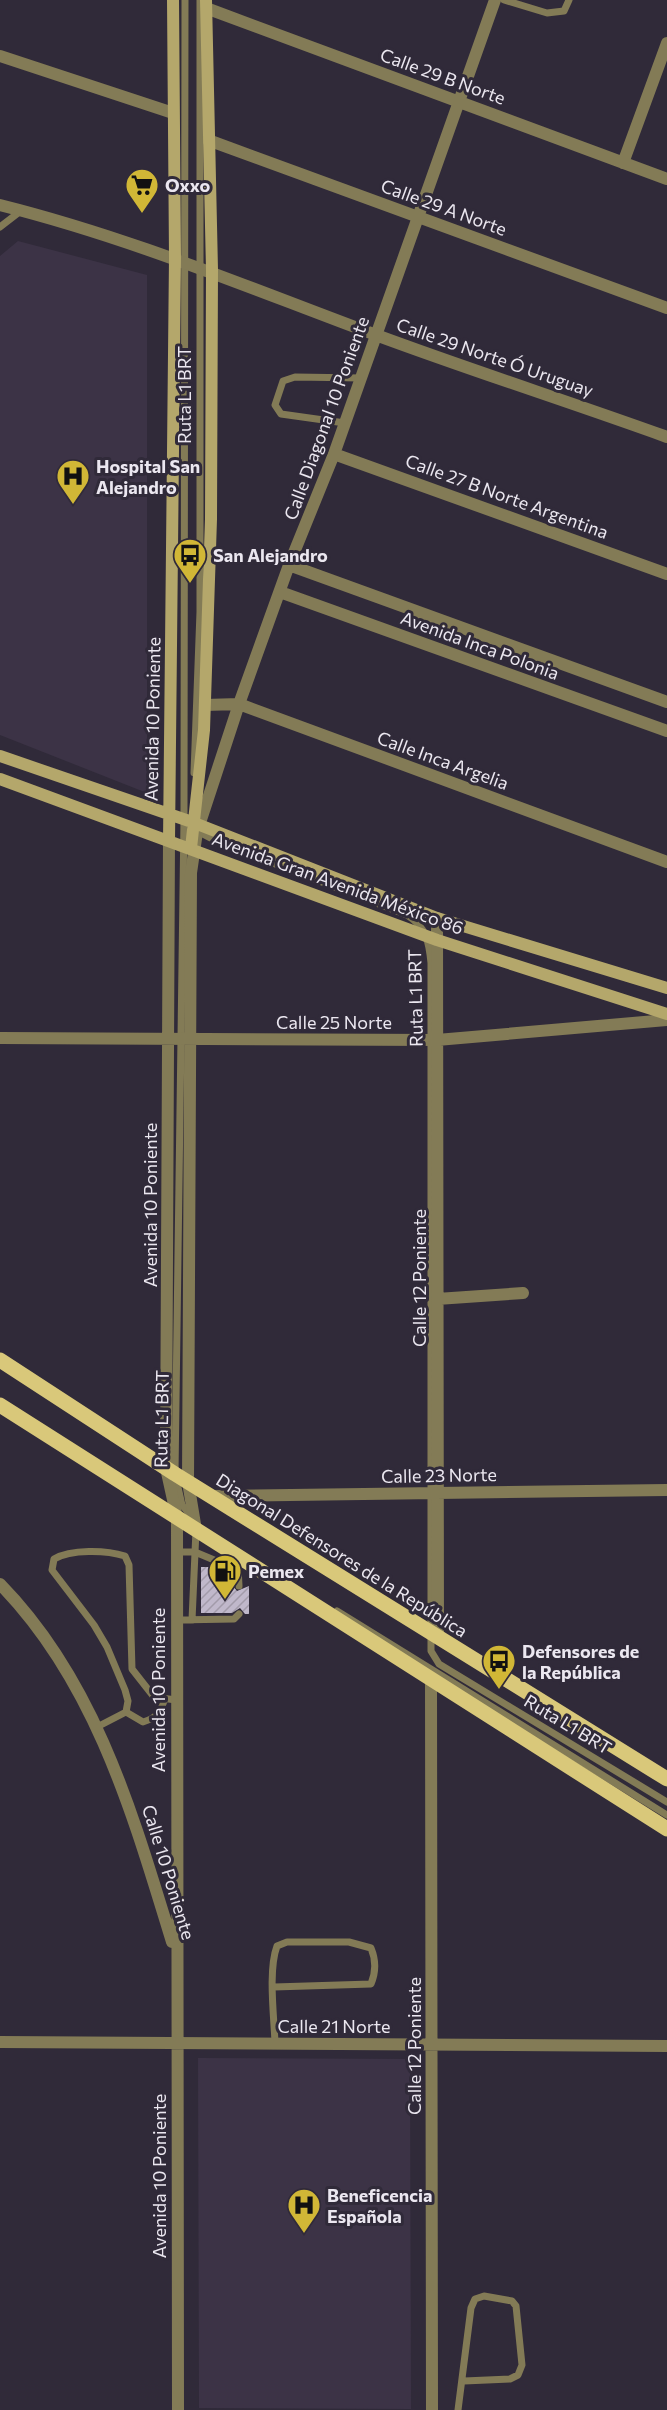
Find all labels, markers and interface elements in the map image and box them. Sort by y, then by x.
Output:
street label: Calle 29 B Norte [377,43,509,109]
supermarket icon: Oxxo [124,167,160,214]
place label: Oxxo [165,174,210,196]
street label: Calle 29 A Norte [378,174,510,240]
street label: Calle Diagonal 10 Poniente [279,313,373,523]
street label: Calle 29 Norte Ó Uruguay [394,313,596,401]
street label: Ruta L1 BRT [173,346,195,444]
street label: Calle 27 B Norte Argentina [403,449,611,543]
place label: Hospital San Alejandro [96,455,200,498]
hospital icon: Hospital San Alejandro [55,458,91,505]
bus stop icon: San Alejandro [172,537,208,584]
place label: San Alejandro [213,544,328,566]
street label: Avenida Inca Polonia [398,606,562,684]
street label: Avenida 10 Poniente [140,637,164,801]
street label: Calle Inca Argelia [374,726,512,794]
street label: Avenida Gran Avenida México 86 [209,827,467,939]
street label: Ruta L1 BRT [403,949,427,1047]
street label: Calle 25 Norte [276,1011,392,1033]
street label: Avenida 10 Poniente [139,1123,161,1287]
street label: Calle 12 Poniente [408,1209,430,1347]
street label: Ruta L1 BRT [149,1370,173,1468]
street label: Calle 23 Norte [381,1463,497,1487]
street label: Diagonal Defensores de la República [212,1468,472,1642]
fuel station icon: Pemex [207,1553,243,1600]
place label: Pemex [248,1560,304,1582]
street label: Avenida 10 Poniente [147,1608,169,1772]
place label: Defensores de la República [522,1640,639,1683]
bus stop icon: Defensores de la República [481,1643,517,1690]
street label: Ruta L1 BRT [520,1689,616,1759]
street label: Calle 10 Poniente [138,1802,200,1942]
street label: Calle 12 Poniente [403,1977,425,2115]
street label: Calle 21 Norte [277,2015,391,2037]
street label: Avenida 10 Poniente [148,2094,170,2258]
place label: Beneficencia Española [327,2184,432,2227]
hospital icon: Beneficencia Española [286,2187,322,2234]

